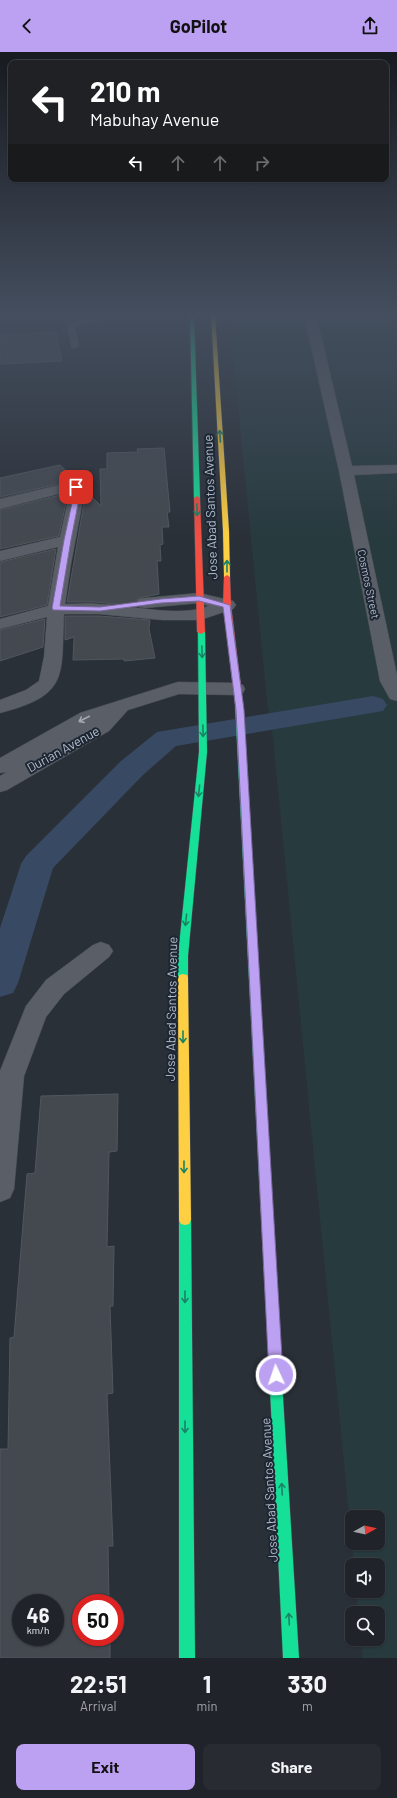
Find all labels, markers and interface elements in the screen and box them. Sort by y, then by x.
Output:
icon: back [16,15,38,37]
text: GoPilot [170,15,227,37]
icon: share [359,15,381,37]
text: 210 m [90,74,160,108]
icon: left [24,76,76,128]
text: Mabuhay Avenue [90,108,219,130]
icon: left [125,152,147,174]
icon: ahead [167,152,189,174]
icon: ahead [209,152,231,174]
icon: right [251,152,273,174]
one-way arrow [217,430,224,443]
street label: Jose Abad Santos Avenue [199,434,221,580]
pin [59,470,93,504]
icon: arrive [65,476,87,498]
one-way arrow [193,503,201,516]
street label: Cosmos Street [355,548,383,620]
one-way arrow [223,560,231,573]
one-way arrow [198,645,205,658]
one-way arrow [79,716,91,723]
street label: Durian Avenue [24,722,102,775]
one-way arrow [199,724,207,737]
one-way arrow [196,784,203,797]
one-way arrow [182,913,190,926]
street label: Jose Abad Santos Avenue [162,936,180,1081]
one-way arrow [179,1030,187,1043]
one-way arrow [180,1160,188,1173]
one-way arrow [181,1290,189,1303]
position arrow [255,1354,297,1396]
street label: Jose Abad Santos Avenue [257,1417,281,1563]
one-way arrow [181,1420,189,1433]
one-way arrow [278,1483,286,1496]
north arrow [345,1510,385,1550]
map controls [345,1510,385,1646]
button: sound [345,1558,385,1598]
speed limit sign: 50 [72,1594,124,1646]
text: 46 [27,1603,49,1627]
button: search [345,1606,385,1646]
one-way arrow [285,1613,293,1626]
text: km/h [27,1624,49,1636]
text: 22:51 [70,1669,127,1698]
text: 1 [203,1669,211,1698]
text: 330 [288,1669,327,1698]
text: Arrival [80,1698,116,1714]
text: min [197,1698,218,1714]
text: m [302,1698,313,1714]
button: Exit [16,1744,195,1790]
button: Share [203,1744,381,1790]

